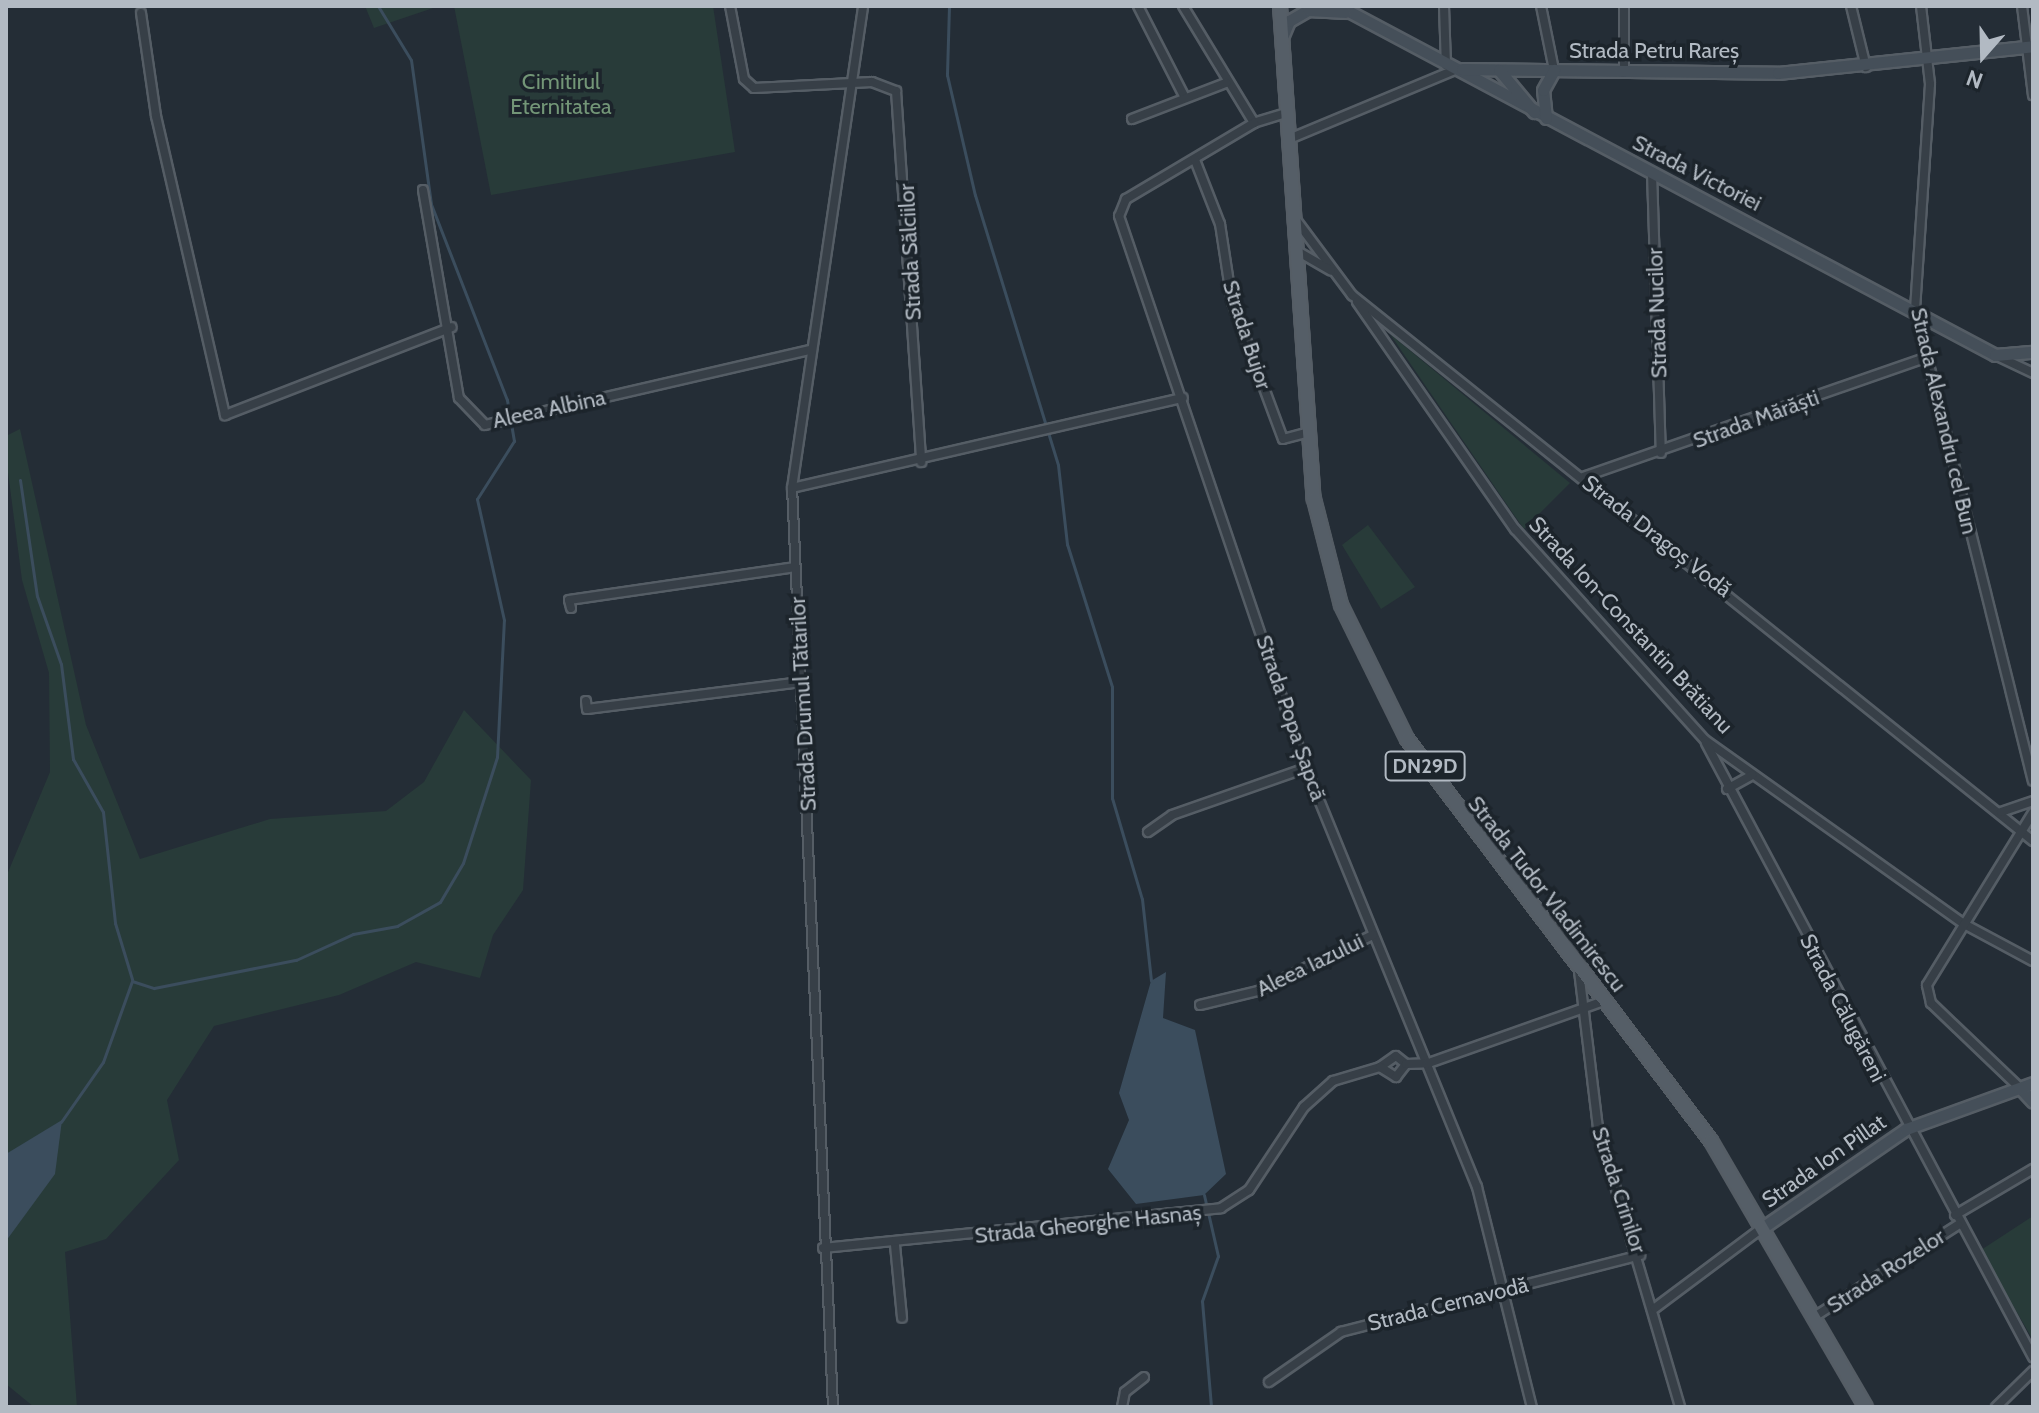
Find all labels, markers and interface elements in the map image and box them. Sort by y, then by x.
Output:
north arrow [1943,16,2023,96]
street label: Strada Petru Rareș [1569,38,1739,64]
text: N [1963,64,1987,94]
park label: Cimitirul Eternitatea [510,68,612,120]
street label: Strada Victoriei [1628,129,1766,217]
street label: Strada Sălciilor [893,183,927,321]
street label: Strada Nucilor [1642,247,1672,379]
street label: Strada Bujor [1217,277,1277,393]
street label: Strada Alexandru cel Bun [1905,305,1983,537]
street label: Aleea Albina [490,384,608,434]
street label: Strada Mărăști [1690,384,1822,454]
street label: Strada Dragoș Vodă [1577,469,1737,603]
street label: Strada Ion-Constantin Brătianu [1524,511,1738,739]
street label: Strada Drumul Tătarilor [784,596,822,812]
street label: Strada Popa Șapcă [1250,632,1332,804]
road number: DN29D [1383,750,1467,782]
street label: Strada Tudor Vladimirescu [1462,791,1632,997]
street label: Aleea Iazului [1252,928,1368,1002]
street label: Strada Călugăreni [1794,930,1892,1086]
street label: Strada Ion Pillat [1757,1109,1891,1213]
street label: Strada Crinilor [1586,1124,1652,1256]
street label: Strada Gheorghe Hasnaș [973,1199,1203,1249]
street label: Strada Rozelor [1822,1223,1950,1319]
street label: Strada Cernavodă [1365,1271,1531,1337]

